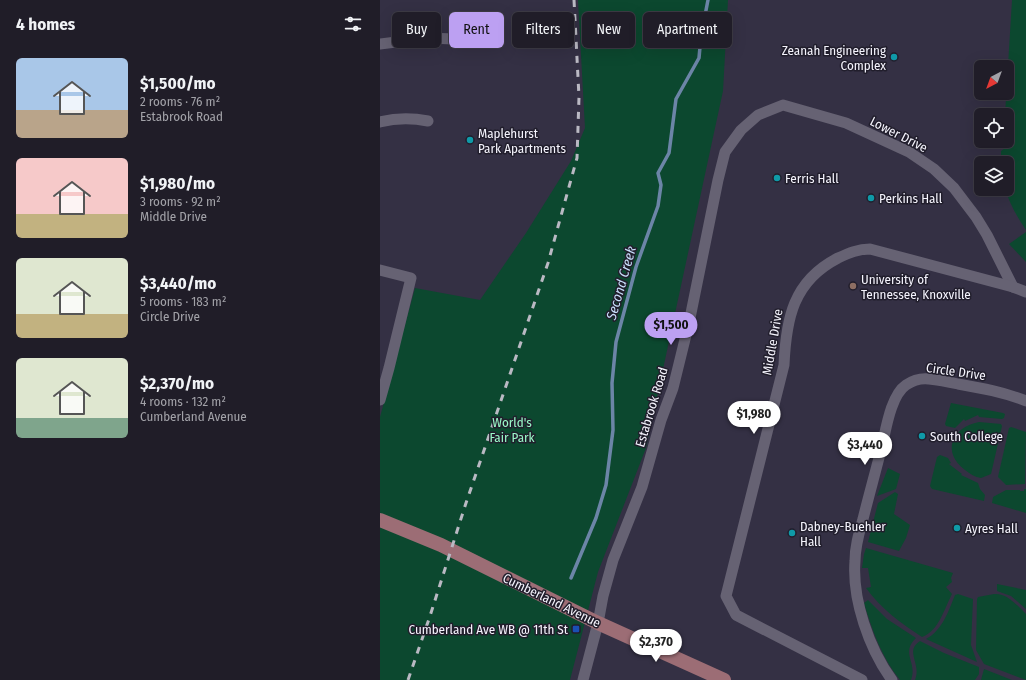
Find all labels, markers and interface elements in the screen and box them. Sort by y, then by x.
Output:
chip: Buy [392,12,441,48]
chip: Rent [449,12,504,48]
chip: Filters [512,12,574,48]
chip: New [582,12,635,48]
chip: Apartment [643,12,732,48]
icon: filters [342,13,364,35]
text: 4 homes [16,14,75,35]
place label: Zeanah Engineering Complex [782,43,887,73]
marker: Zeanah Engineering Complex [889,52,899,62]
north arrow [974,60,1014,100]
map controls [974,60,1014,196]
text: $1,500/mo [140,73,215,94]
icon: home [48,74,96,122]
text: 2 rooms · 76 m² [140,94,220,109]
button: locate [974,108,1014,148]
text: Estabrook Road [140,109,223,124]
street label: Lower Drive [868,114,930,155]
place label: Maplehurst Park Apartments [478,126,566,156]
marker: Maplehurst Park Apartments [465,135,475,145]
button: layers [974,156,1014,196]
place label: Ferris Hall [785,171,839,186]
text: $1,980/mo [140,173,215,194]
marker: Ferris Hall [772,173,782,183]
icon: home [48,174,96,222]
place label: Perkins Hall [879,191,943,206]
marker: Perkins Hall [866,193,876,203]
text: 3 rooms · 92 m² [140,194,221,209]
text: Middle Drive [140,209,207,224]
water label: Second Creek [603,244,640,323]
place label: University of Tennessee, Knoxville [861,272,971,302]
text: $3,440/mo [140,273,216,294]
icon: home [48,274,96,322]
marker: University of Tennessee, Knoxville [848,281,858,291]
text: 5 rooms · 183 m² [140,294,226,309]
street label: Middle Drive [759,308,786,376]
text: Circle Drive [140,309,200,324]
pin: $1,500 [638,312,704,346]
text: $1,500 [653,317,689,332]
street label: Circle Drive [925,360,987,383]
street label: Estabrook Road [632,365,671,449]
text: $2,370/mo [140,373,214,394]
icon: home [48,374,96,422]
text: 4 rooms · 132 m² [140,394,226,409]
pin: $1,980 [721,401,787,435]
text: $1,980 [737,406,771,421]
text: Cumberland Avenue [140,409,247,424]
park label: World's Fair Park [489,415,536,445]
place label: South College [930,429,1003,444]
marker: South College [917,431,927,441]
pin: $3,440 [832,432,898,466]
text: $3,440 [847,437,883,452]
place label: Dabney-Buehler Hall [800,519,886,549]
place label: Ayres Hall [965,521,1018,536]
marker: Ayres Hall [952,523,962,533]
marker: Dabney-Buehler Hall [787,528,797,538]
street label: Cumberland Avenue [501,570,603,631]
place label: Cumberland Ave WB @ 11th St [409,622,569,637]
marker: Cumberland Ave WB @ 11th St [571,624,581,634]
pin: $2,370 [623,629,689,663]
text: $2,370 [639,634,673,649]

